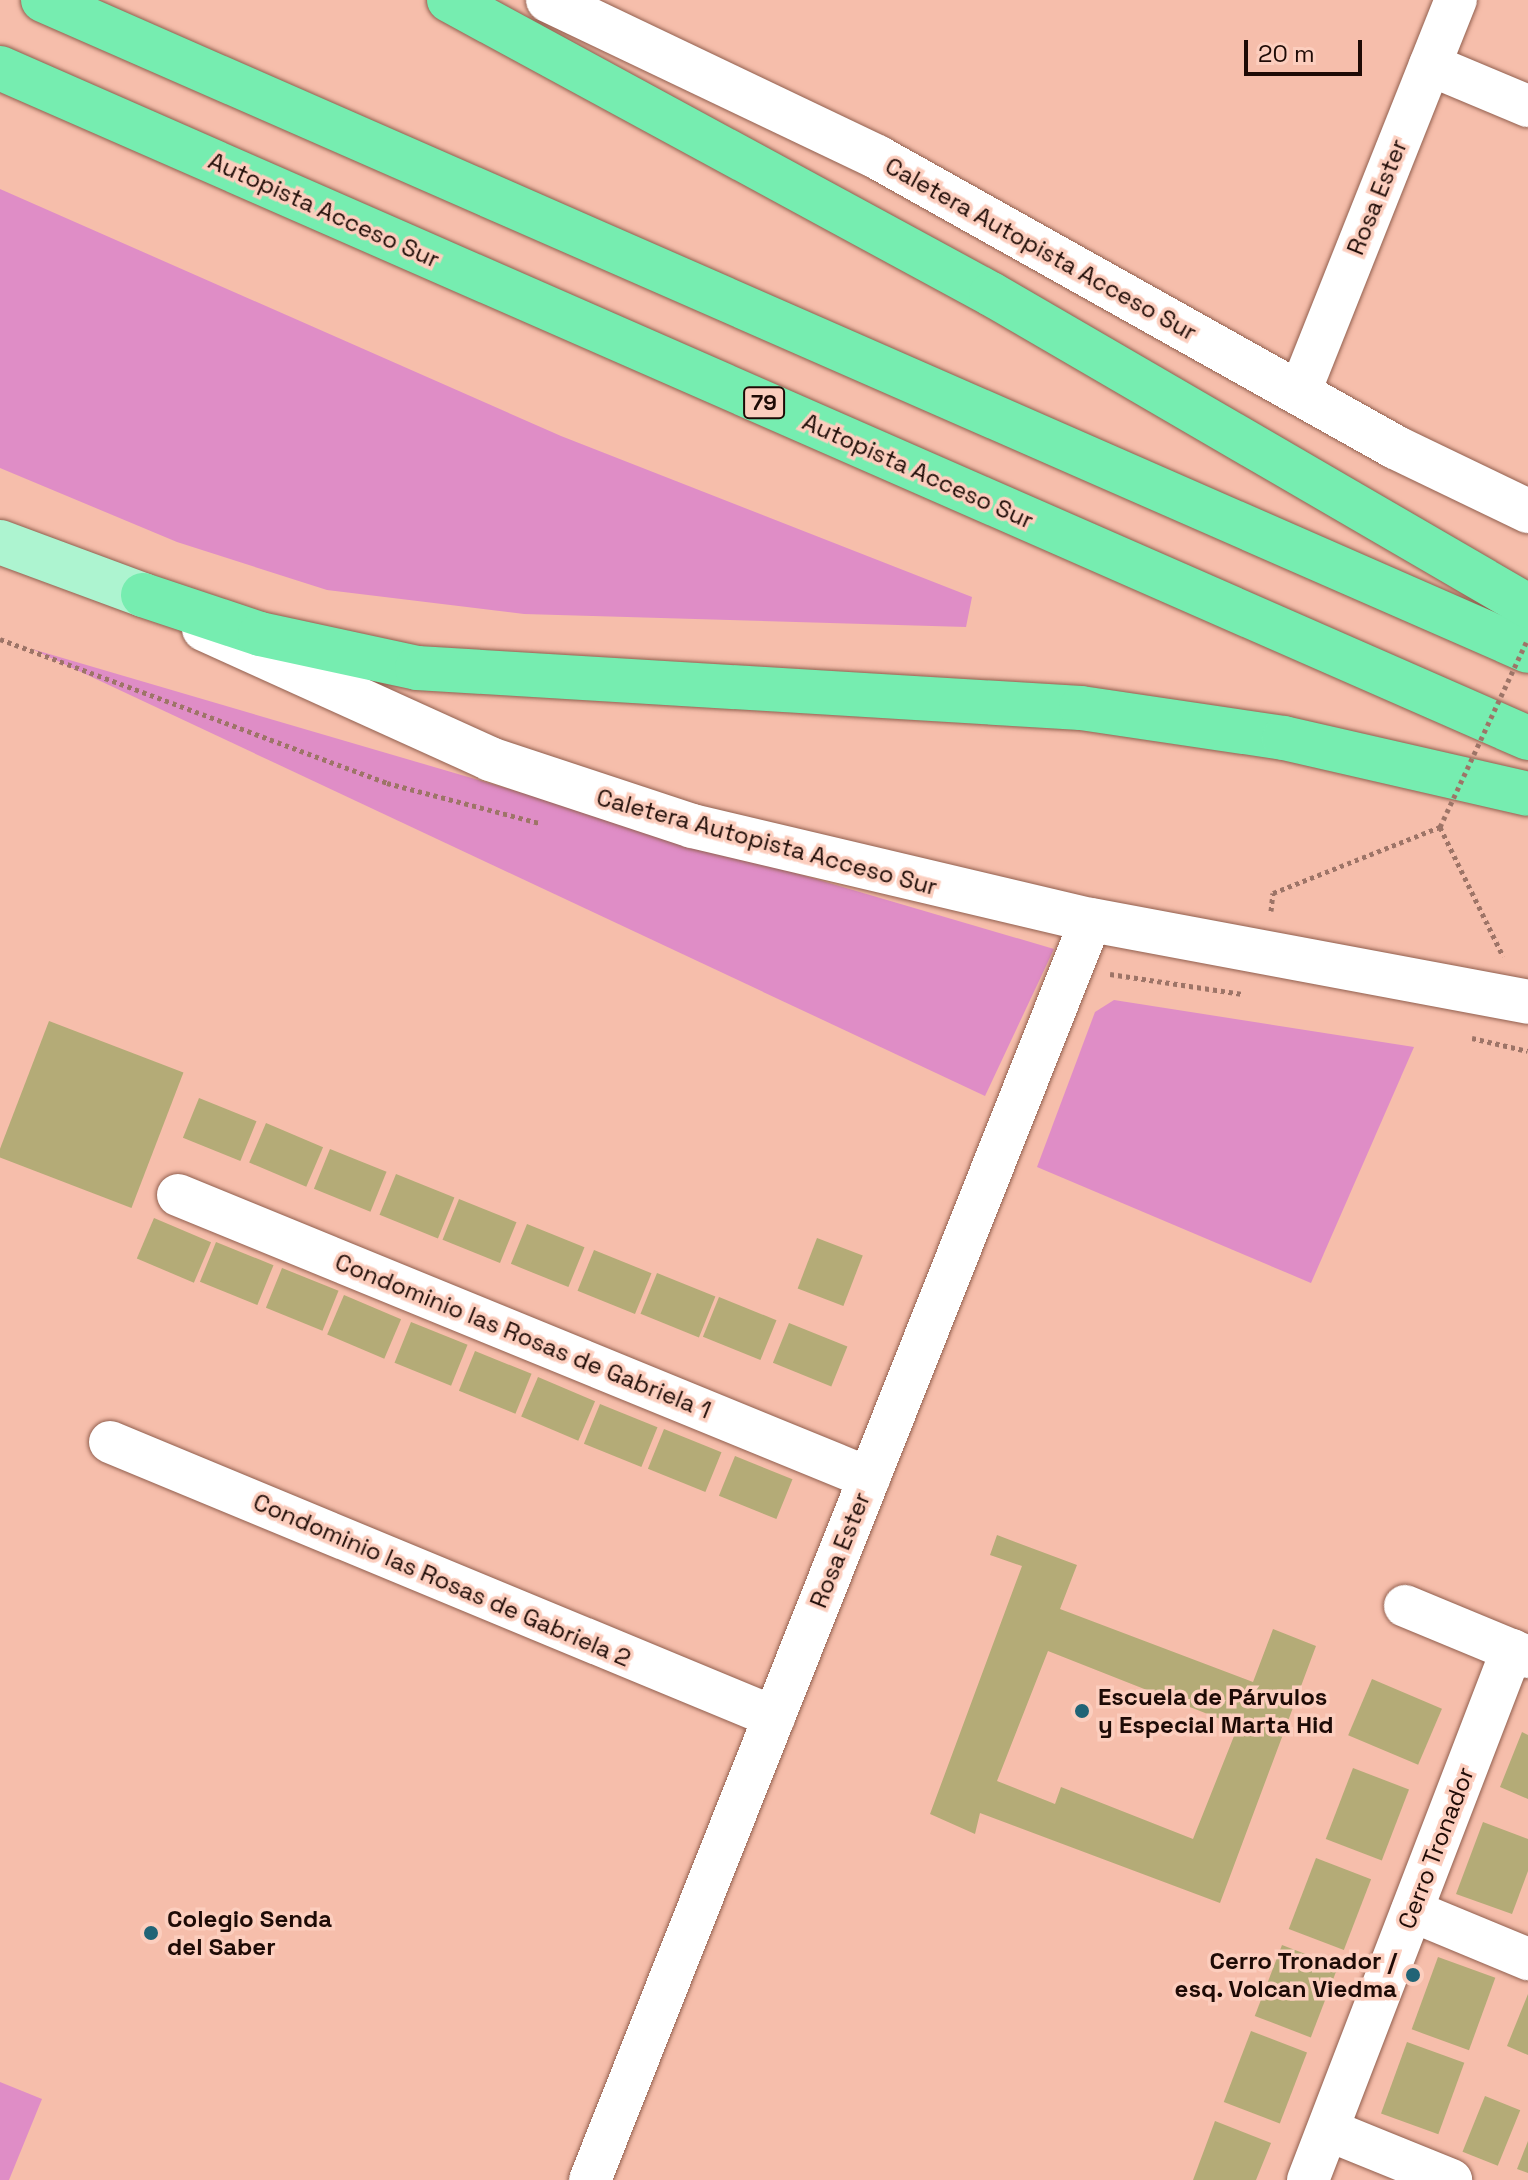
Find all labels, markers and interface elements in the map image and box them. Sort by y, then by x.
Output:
scale bar [1248,24,1366,74]
text: 20 m [1258,38,1315,69]
street label: Rosa Ester [1341,135,1413,259]
street label: Autopista Acceso Sur [204,146,444,274]
street label: Caletera Autopista Acceso Sur [880,151,1202,347]
road number: 79 [742,385,786,421]
street label: Autopista Acceso Sur [798,407,1038,535]
street label: Caletera Autopista Acceso Sur [593,783,941,901]
street label: Condominio las Rosas de Gabriela 1 [331,1247,715,1425]
street label: Condominio las Rosas de Gabriela 2 [249,1487,635,1673]
street label: Rosa Ester [804,1488,876,1612]
place label: Escuela de Párvulos y Especial Marta Hid [1098,1683,1334,1739]
marker: Escuela de Párvulos y Especial Marta Hid [1073,1702,1091,1720]
street label: Cerro Tronador [1392,1763,1480,1933]
place label: Colegio Senda del Saber [167,1905,332,1961]
marker: Colegio Senda del Saber [142,1924,160,1942]
place label: Cerro Tronador / esq. Volcan Viedma [1173,1947,1397,2003]
marker: Cerro Tronador / esq. Volcan Viedma [1404,1966,1422,1984]

